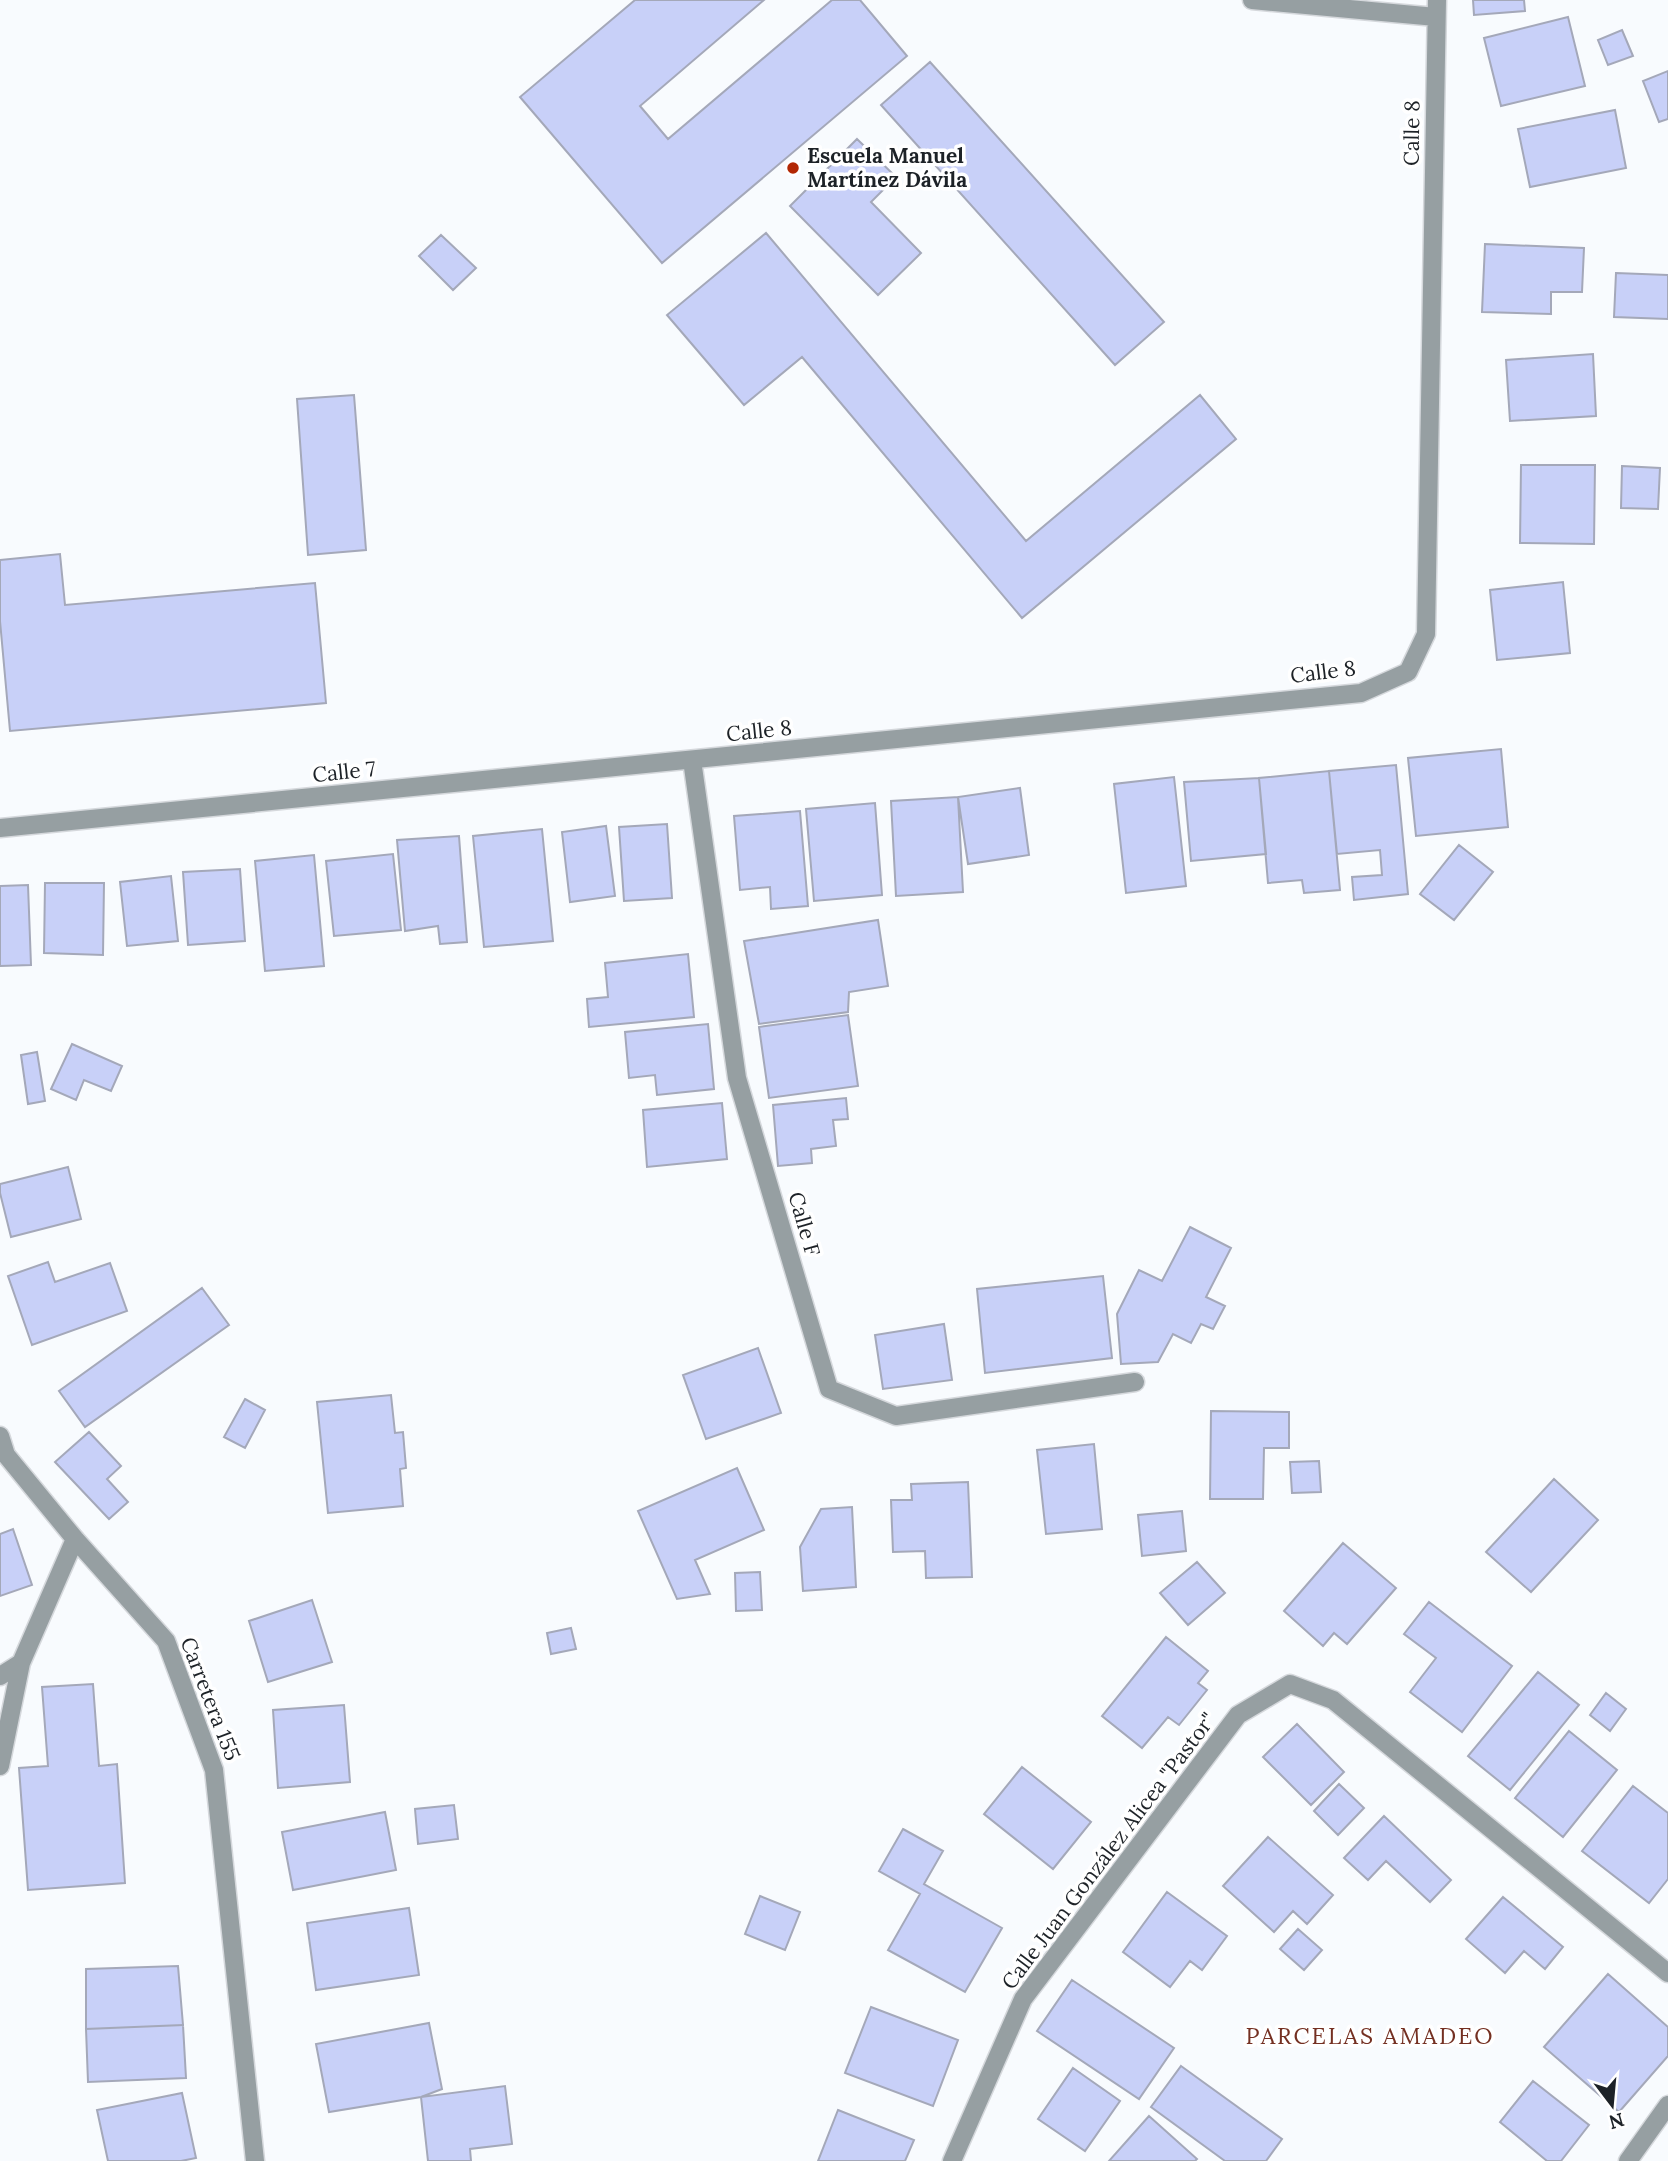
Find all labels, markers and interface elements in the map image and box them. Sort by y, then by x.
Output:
street label: Calle 8 [1397,100,1426,166]
place label: Escuela Manuel Martínez Dávila [807,142,967,193]
marker: Escuela Manuel Martínez Dávila [785,160,801,176]
street label: Calle 8 [1289,654,1357,689]
street label: Calle 8 [725,714,793,747]
street label: Calle 7 [311,755,377,788]
street label: Calle F [782,1189,826,1259]
street label: Carretera 155 [175,1633,246,1764]
street label: Calle Juan González Alicea "Pastor" [996,1707,1222,1995]
district label: PARCELAS AMADEO [1246,2021,1494,2050]
north arrow [1577,2070,1647,2140]
text: N [1606,2108,1627,2135]

